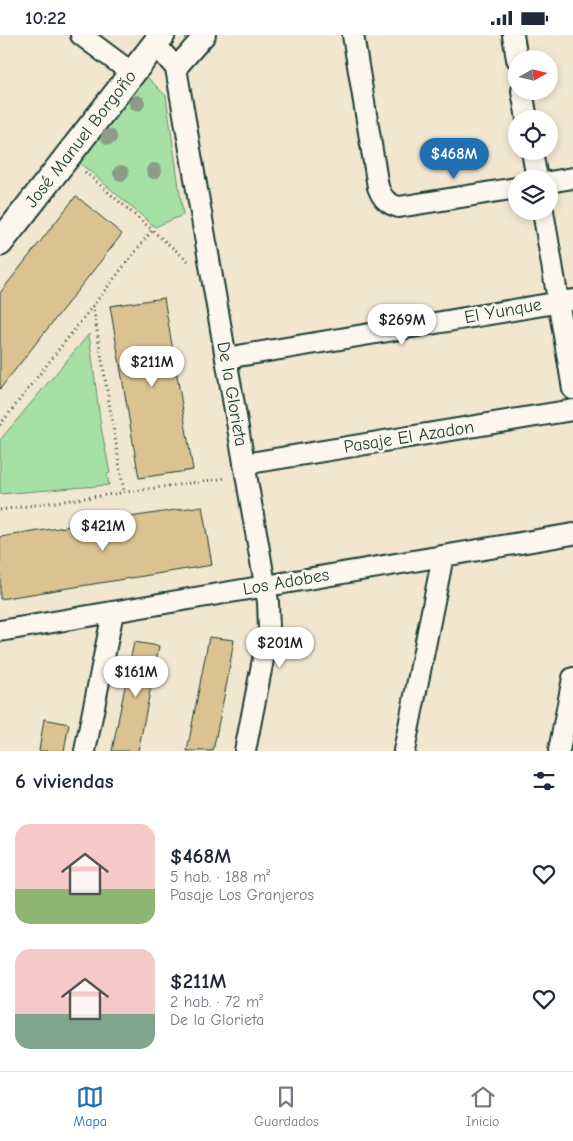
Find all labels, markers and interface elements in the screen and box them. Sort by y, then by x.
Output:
text: 10:22 [25,7,66,29]
north arrow [508,50,558,100]
map controls [508,50,558,220]
street label: José Manuel Borgoño [21,66,141,212]
button: locate [508,110,558,160]
pin: $468M [419,137,489,180]
text: $468M [431,145,477,163]
button: layers [508,170,558,220]
street label: El Yunque [463,294,543,328]
pin: $269M [367,303,437,346]
text: $269M [378,311,426,329]
street label: De la Glorieta [212,340,252,448]
pin: $211M [117,345,187,388]
text: $211M [130,353,174,371]
street label: Pasaje El Azadon [342,416,476,458]
pin: $421M [68,509,138,552]
text: $421M [81,517,125,535]
street label: Los Adobes [241,564,331,600]
pin: $201M [245,627,315,669]
text: $201M [257,634,303,652]
pin: $161M [101,655,171,698]
text: $161M [114,663,158,681]
icon: filters [530,767,558,795]
text: 6 viviendas [15,769,114,793]
icon: home [55,844,115,904]
text: $468M [170,844,231,868]
icon: heart [530,860,558,888]
text: 5 hab. · 188 m² [170,868,270,886]
text: Pasaje Los Granjeros [170,886,314,904]
icon: home [55,969,115,1029]
text: $211M [170,969,227,993]
icon: heart [530,985,558,1013]
text: 2 hab. · 72 m² [170,993,263,1011]
text: De la Glorieta [170,1011,264,1029]
tab: Mapa [73,1083,107,1130]
tab: Guardados [254,1083,319,1130]
tab: Inicio [466,1083,500,1130]

